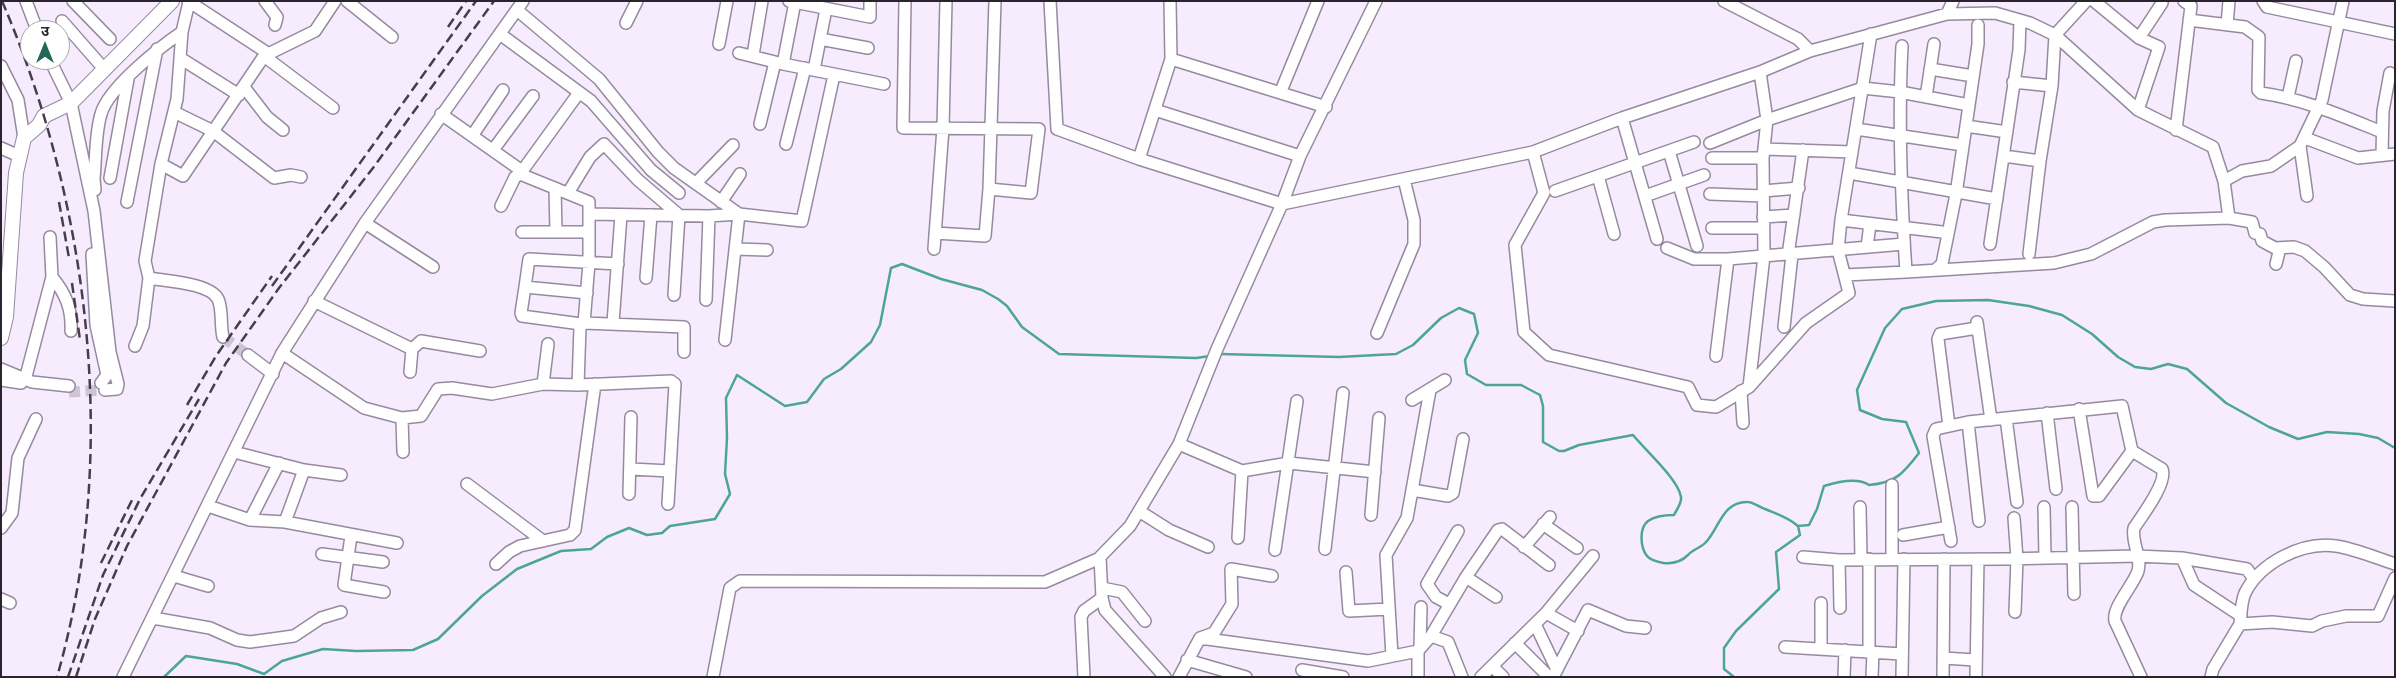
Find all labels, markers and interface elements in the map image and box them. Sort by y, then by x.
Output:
north arrow [20,20,70,70]
text: उ [41,22,49,40]

